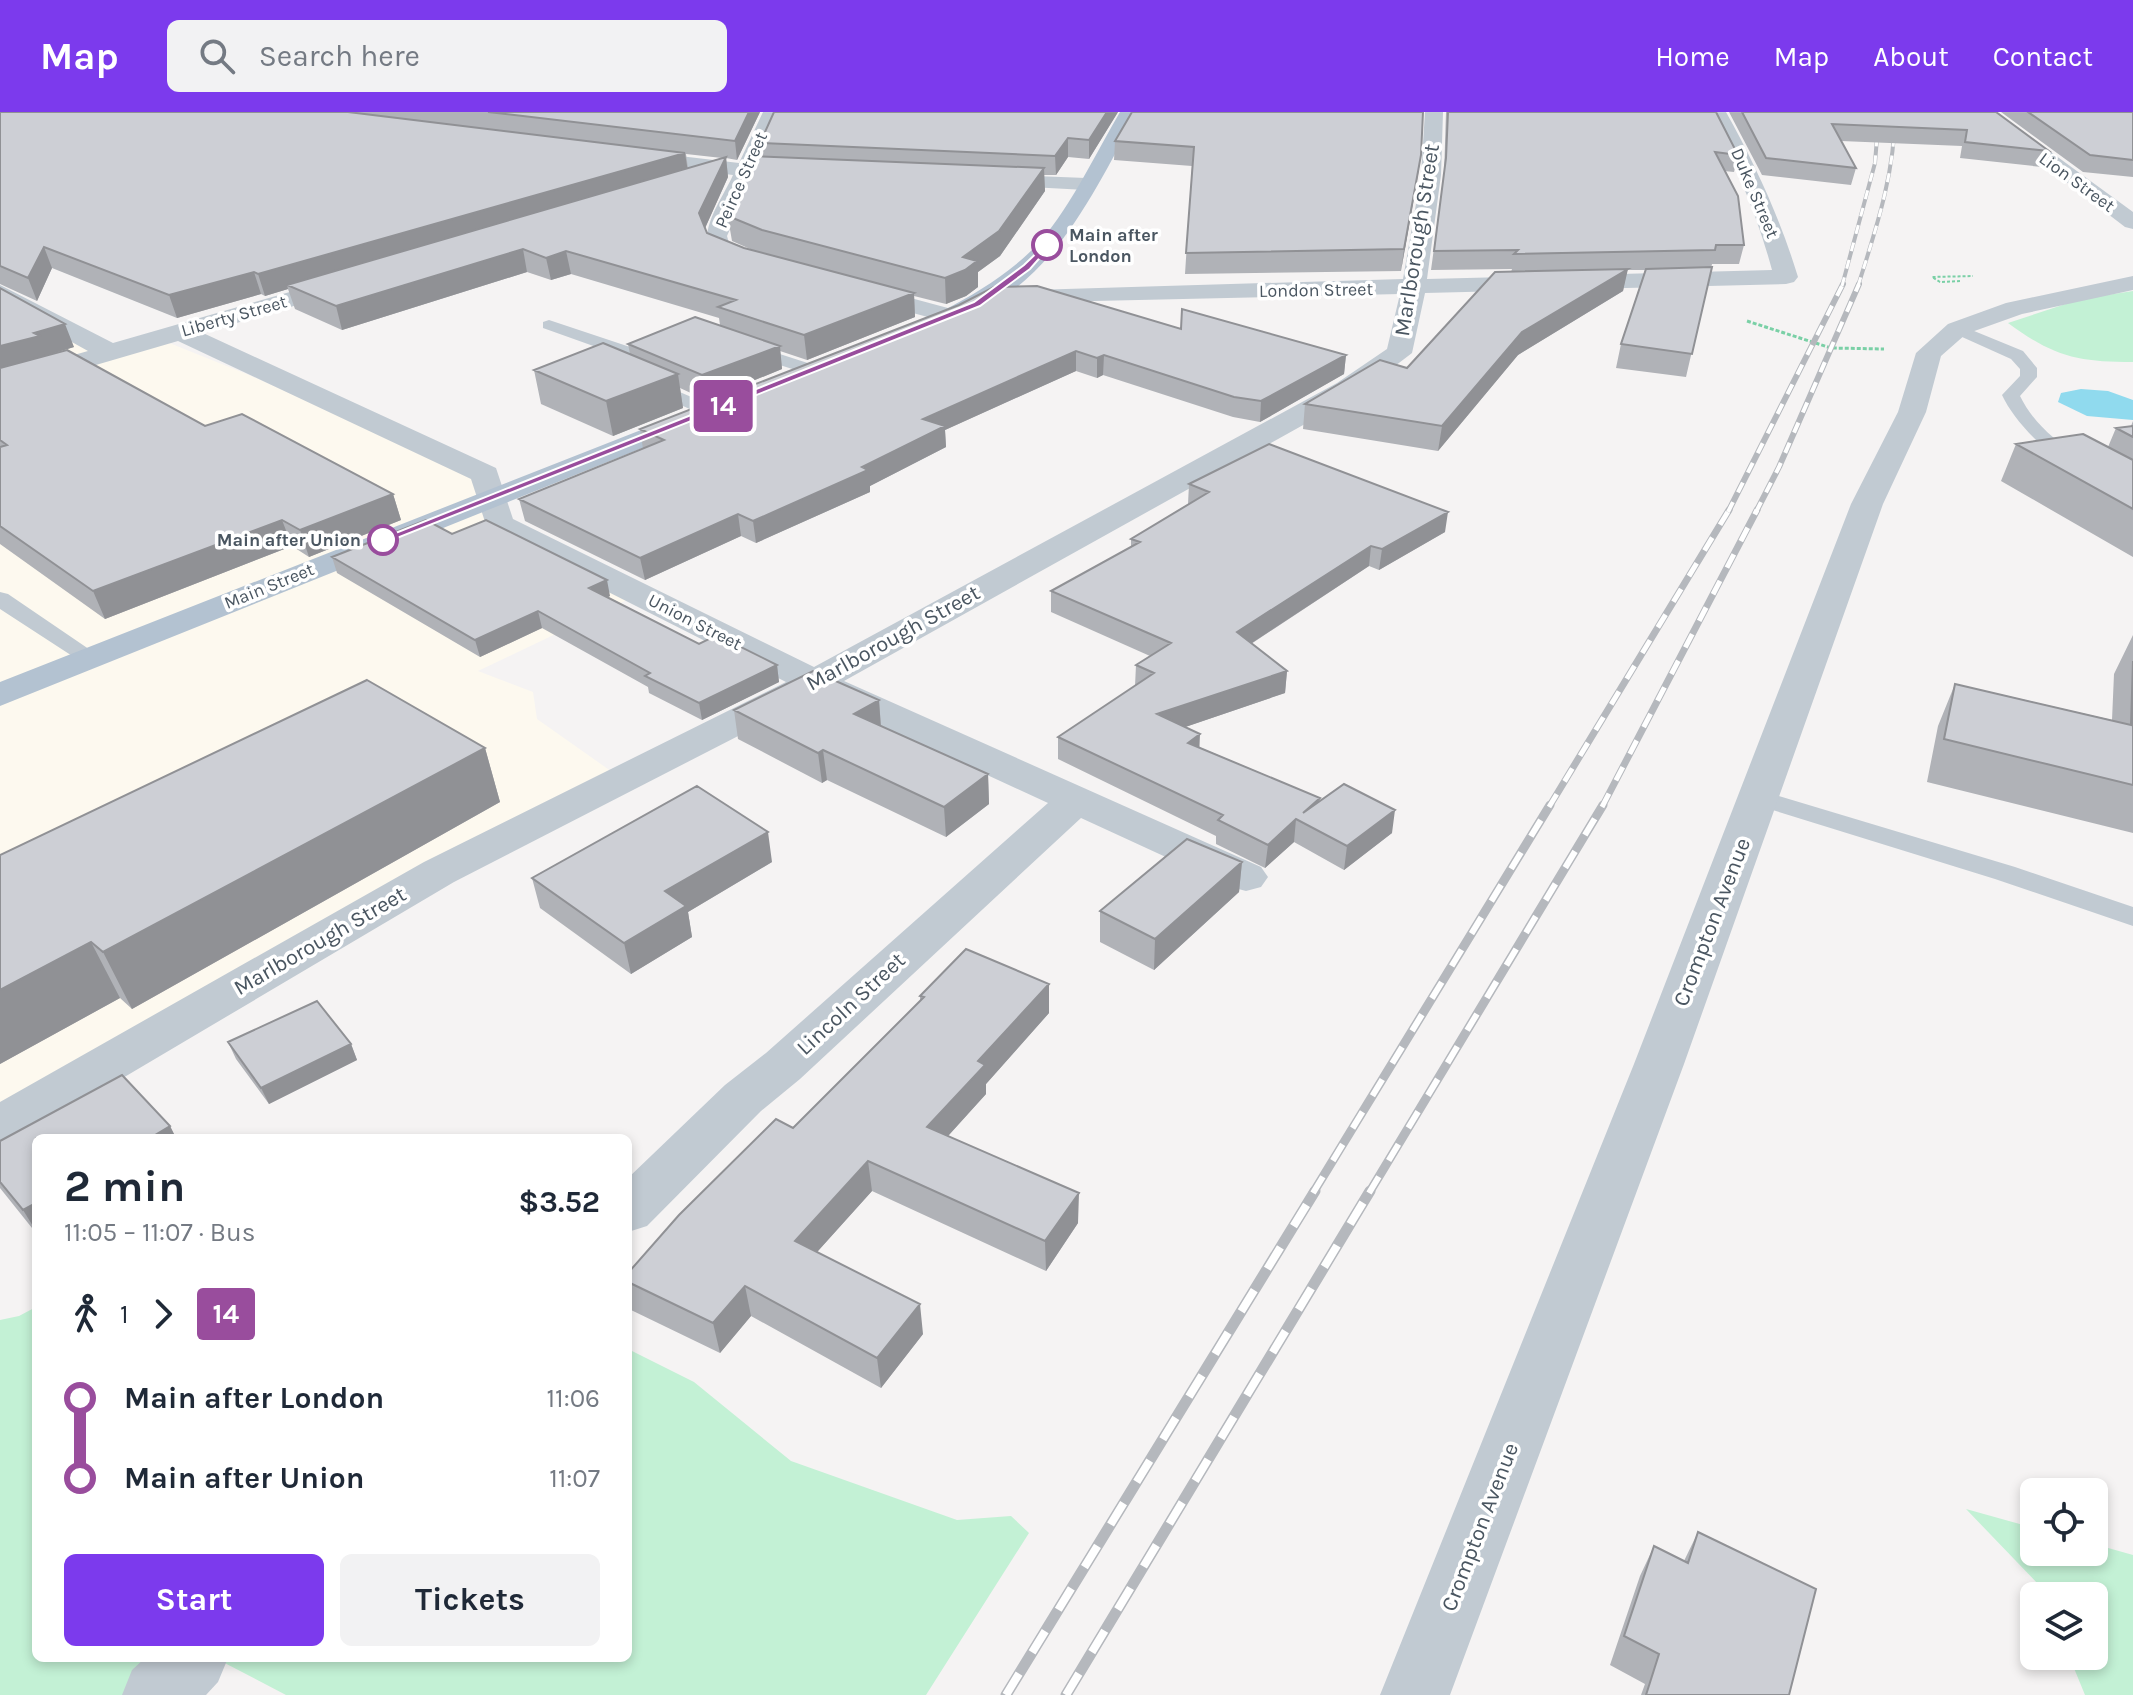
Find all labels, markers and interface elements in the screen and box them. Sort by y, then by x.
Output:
search box [167,20,727,92]
text: Map [40,34,119,79]
icon: search [195,34,239,78]
text: Search here [259,38,420,74]
text: Home [1655,40,1730,73]
text: Map [1774,40,1829,73]
text: About [1873,40,1949,73]
text: Contact [1993,40,2093,73]
street label: Peirce Street [710,128,772,232]
street label: Marlborough Street [1389,142,1445,338]
street label: Duke Street [1726,145,1784,242]
street label: Lion Street [2035,147,2119,217]
place label: Main after London [1069,224,1158,267]
marker: Main after London [1032,230,1062,260]
street label: London Street [1259,278,1373,302]
street label: Liberty Street [179,290,290,342]
line badge: 14 [687,380,759,432]
text: 14 [710,389,736,422]
marker: Main after Union [368,525,398,555]
place label: Main after Union [217,529,361,551]
street label: Main Street [221,558,317,614]
street label: Marlborough Street [802,579,984,697]
street label: Union Street [644,589,746,655]
street label: Crompton Avenue [1668,834,1756,1010]
street label: Marlborough Street [229,881,411,1001]
street label: Lincoln Street [791,947,911,1061]
text: 2 min [64,1161,185,1212]
text: $3.52 [519,1184,600,1220]
text: 11:05 – 11:07 · Bus [64,1217,255,1248]
icon: walk [64,1292,108,1336]
icon: forward [141,1292,185,1336]
text: 14 [213,1297,239,1330]
text: 1 [120,1299,129,1330]
text: Main after London [124,1380,384,1416]
text: 11:06 [547,1383,600,1414]
street label: Crompton Avenue [1436,1439,1524,1615]
text: Main after Union [124,1460,364,1496]
text: 11:07 [549,1463,600,1494]
map controls [2020,1478,2108,1670]
button: locate [2020,1478,2108,1566]
button: Start [64,1554,324,1646]
button: Tickets [340,1554,600,1646]
button: layers [2020,1582,2108,1670]

